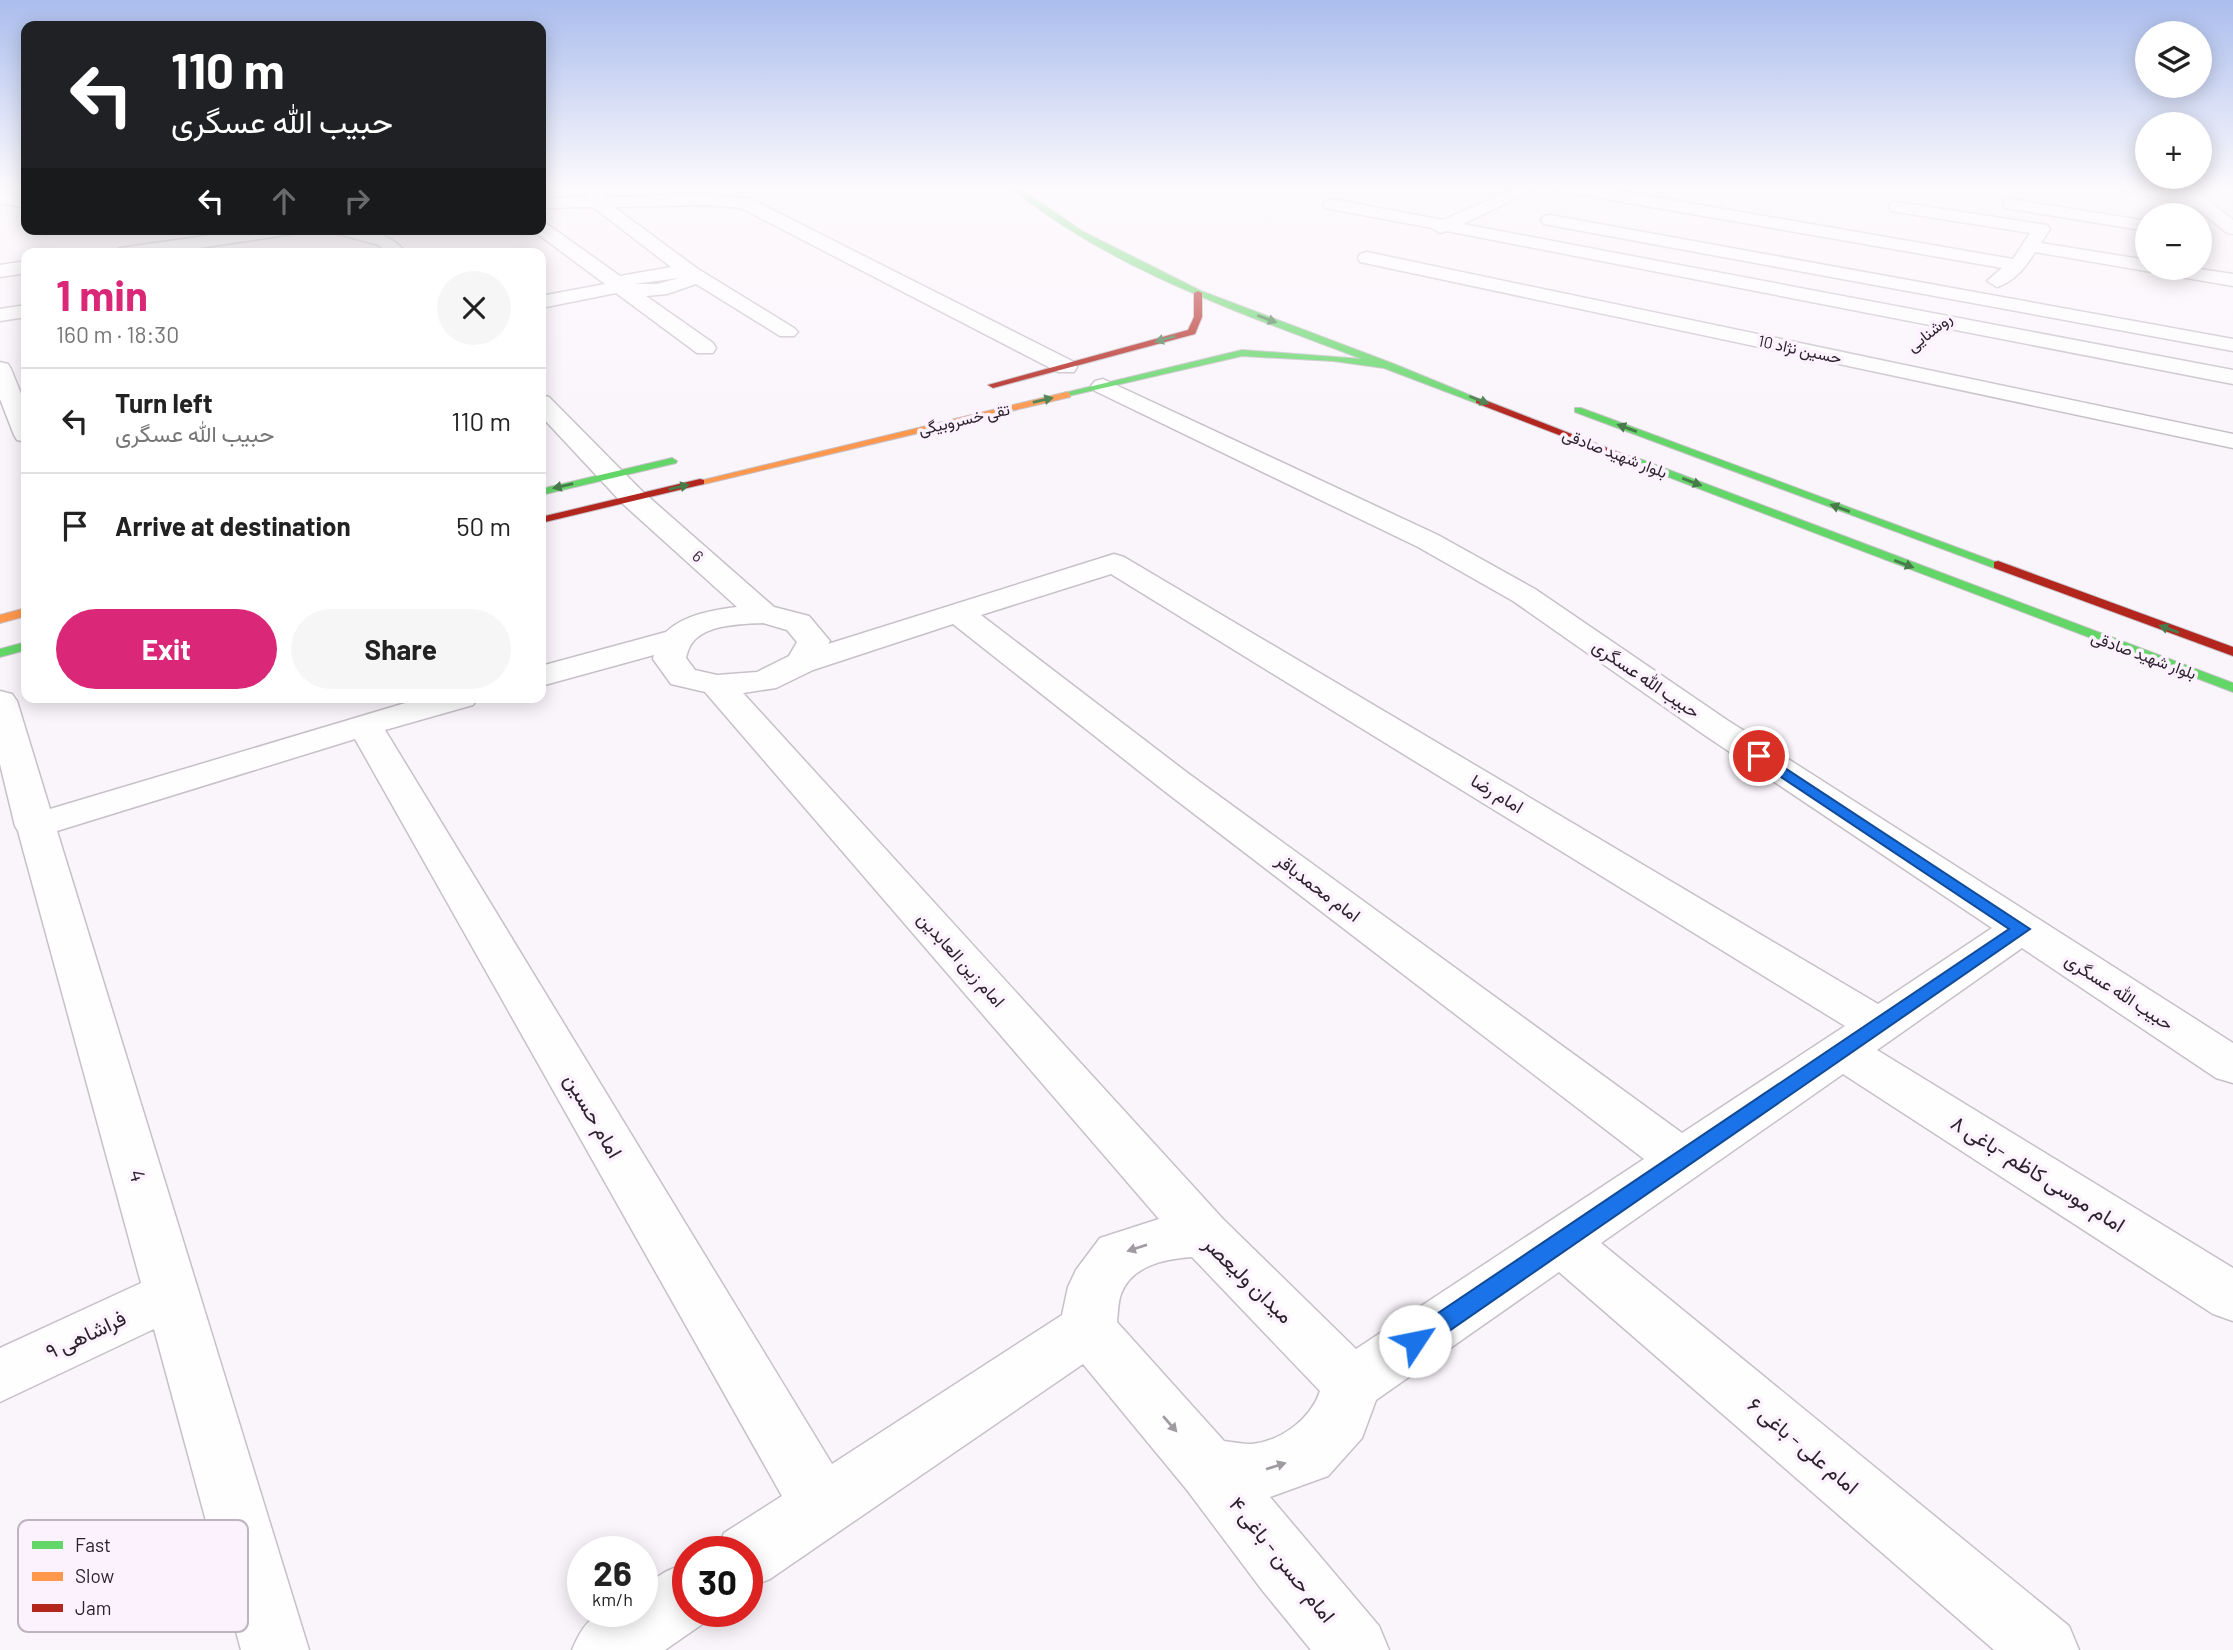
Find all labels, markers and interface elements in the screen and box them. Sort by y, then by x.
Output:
map controls [2135,21,2212,280]
button: layers [2135,21,2212,98]
text: 110 m [171,40,285,99]
icon: left [56,49,147,140]
text: حبیب الله عسگری [171,101,393,139]
button: + [2135,112,2212,189]
icon: left [192,182,230,220]
icon: ahead [265,182,303,220]
icon: right [338,182,376,220]
button: − [2135,203,2212,280]
text: 1 min [56,269,148,319]
button: close [437,271,511,345]
street label: روشنایی [1902,308,1956,357]
one-way arrow [1256,313,1277,324]
text: 160 m · 18:30 [56,320,179,348]
street label: حسین نژاد 10 [1756,330,1844,369]
one-way arrow [1154,335,1175,345]
text: Turn left [115,387,213,418]
one-way arrow [1032,395,1054,406]
one-way arrow [1469,395,1490,406]
street label: تقی خسروبیگی [916,399,1012,440]
icon: left [56,402,94,440]
text: 110 m [451,405,511,436]
text: حبیب الله عسگری [115,419,275,447]
one-way arrow [1617,423,1638,434]
street label: بلوار شهید صادقی [1560,424,1670,483]
one-way arrow [1681,477,1702,488]
one-way arrow [552,481,574,492]
one-way arrow [668,481,690,492]
one-way arrow [1830,502,1851,513]
icon: arrive [56,507,94,545]
text: Arrive at destination [115,510,351,541]
text: 50 m [456,510,511,541]
street label: 6 [689,546,708,565]
one-way arrow [1893,559,1914,570]
button: Exit [56,609,277,689]
button: Share [291,609,511,689]
one-way arrow [2158,623,2179,634]
street label: بلوار شهید صادقی [2088,627,2199,684]
street label: حبیب الله عسگری [1588,634,1704,723]
pin [1729,726,1789,786]
icon: arrive [1740,737,1778,775]
street label: امام رضا [1466,769,1528,819]
street label: امام محمدباقر [1270,848,1365,928]
street label: امام زین العابدین [912,907,1010,1013]
street label: حبیب الله عسگری [2061,948,2178,1035]
street label: امام حسین [557,1068,629,1164]
street label: امام موسی کاظم -باغی ۸ [1946,1109,2130,1239]
street label: 4 [125,1167,152,1185]
street label: میدان ولیعصر [1197,1229,1299,1329]
one-way arrow [1126,1243,1147,1254]
street label: فراشاهی ۹ [41,1304,130,1365]
position arrow [1378,1304,1452,1378]
street label: امام علی - باغی ۶ [1742,1391,1864,1501]
one-way arrow [1162,1415,1177,1432]
one-way arrow [1266,1460,1287,1471]
street label: امام حسن - باغی ۴ [1223,1491,1341,1629]
legend [18,1520,248,1632]
text: Fast [75,1533,111,1556]
speed limit sign: 30 [672,1536,763,1627]
text: 26 [593,1551,632,1593]
text: Slow [75,1564,114,1587]
text: km/h [592,1588,633,1610]
text: Jam [75,1596,111,1619]

